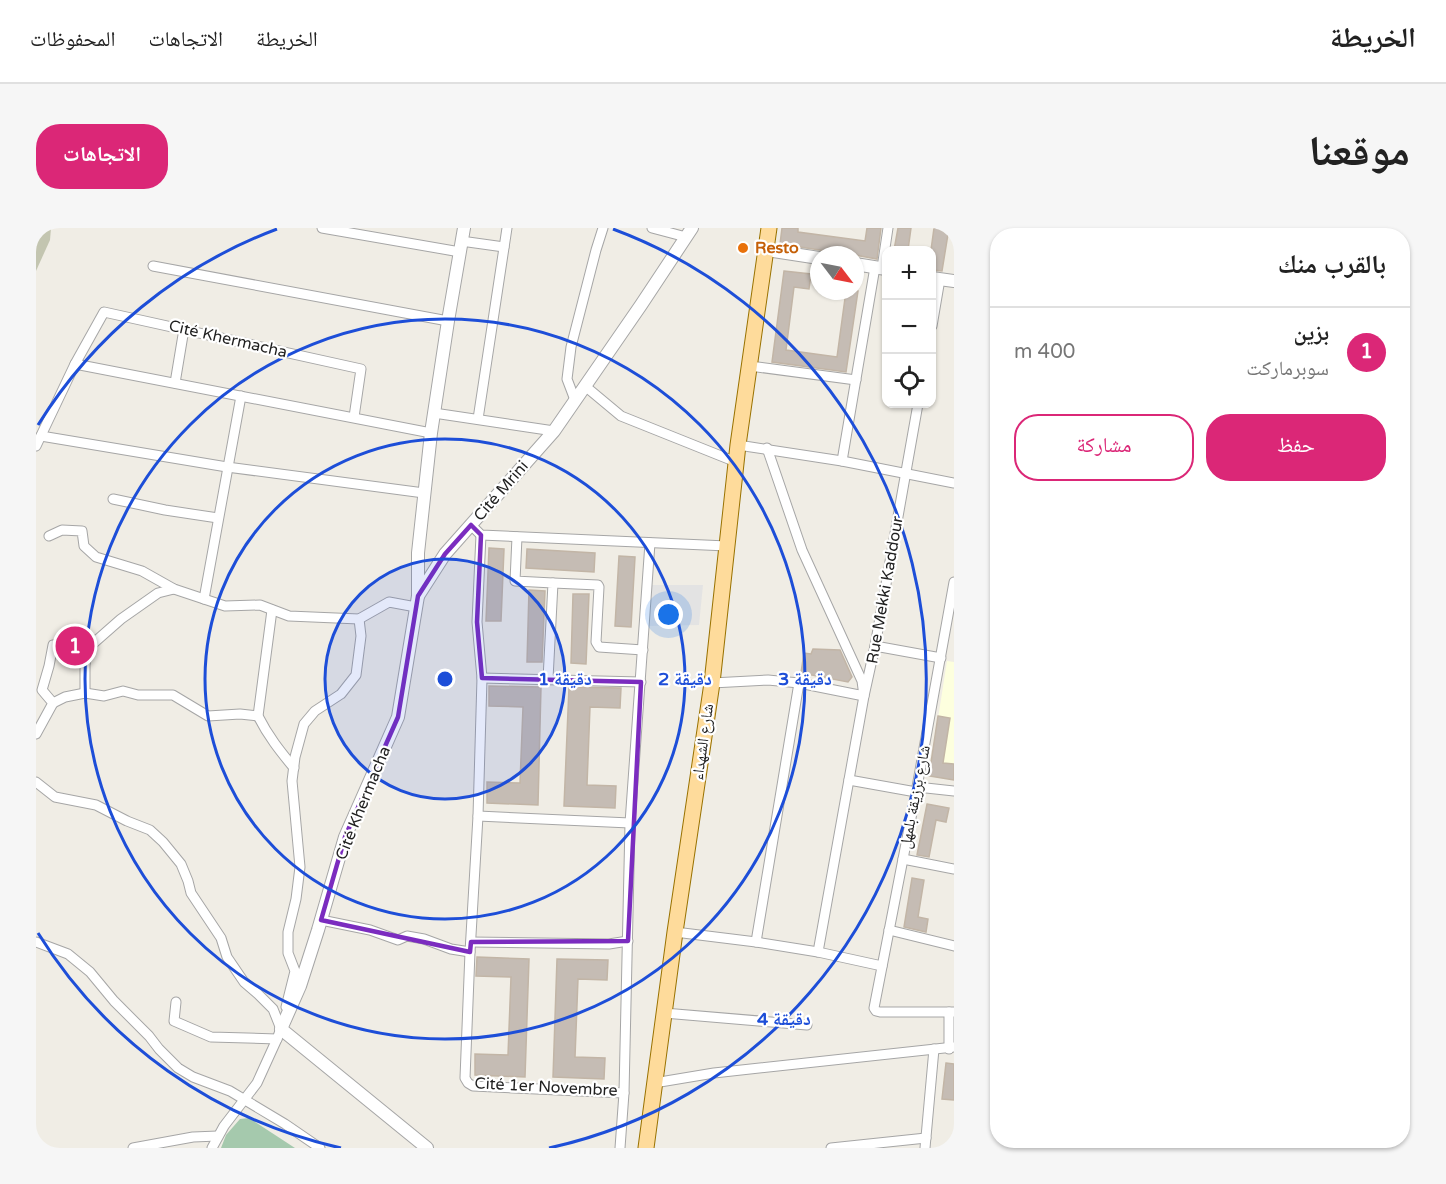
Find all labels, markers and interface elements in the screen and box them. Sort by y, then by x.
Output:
text: الخريطة [1330,21,1416,55]
text: المحفوظات [30,27,115,52]
text: الاتجاهات [148,27,223,52]
text: الخريطة [256,27,318,52]
button: الاتجاهات [36,124,168,189]
text: موقعنا [1309,126,1410,177]
place label: Resto [755,238,799,258]
marker: Resto [736,241,750,255]
north arrow [810,246,864,300]
map controls [882,246,936,408]
button: + [882,246,936,300]
text: بالقرب منك [1278,249,1386,280]
button: − [882,300,936,354]
street label: Cité Khermacha [167,316,289,362]
text: بزين [1294,320,1329,346]
text: 400 m [1014,340,1075,364]
text: 1 [1360,340,1373,364]
button: locate [882,354,936,408]
text: سوبرماركت [1246,357,1329,381]
button: مشاركة [1014,414,1194,481]
button: حفظ [1206,414,1386,481]
street label: Cité Mrini [469,457,533,525]
street label: Rue Mekki Kaddour [862,514,908,665]
your location [654,600,683,629]
pin: 1 [56,624,94,668]
text: 1 دقيقة [538,668,592,690]
text: 2 دقيقة [658,668,712,690]
text: 3 دقيقة [778,668,832,690]
centre of rings [435,669,455,689]
street label: شارع الشهداء [688,703,718,781]
street label: Cité Khermacha [331,743,395,863]
street label: شارع برزيقة بلمهل [895,743,935,851]
text: 4 دقيقة [757,1008,811,1030]
street label: Cité 1er Novembre [474,1073,618,1101]

